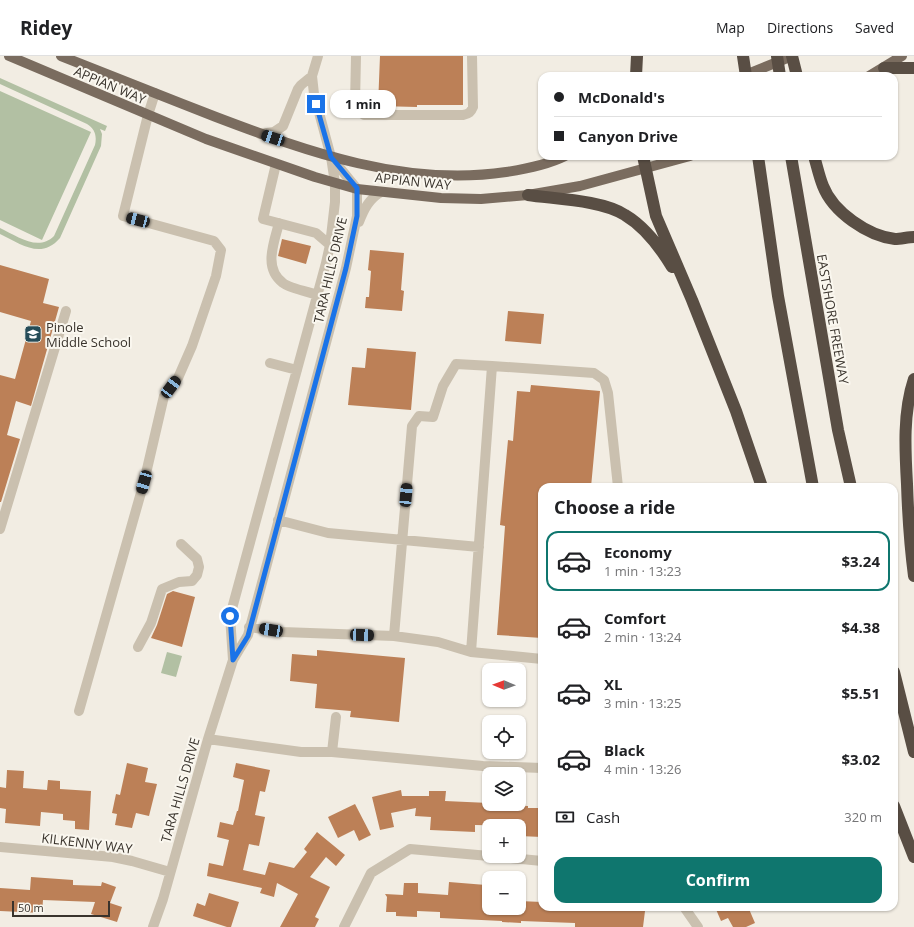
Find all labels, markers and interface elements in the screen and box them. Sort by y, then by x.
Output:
text: Ridey [20,15,72,41]
text: Map [716,18,745,37]
text: Directions [767,18,833,37]
text: Saved [855,18,894,37]
street label: APPIAN WAY [71,62,149,108]
text: McDonald's [578,87,665,107]
callout: 1 min [330,90,396,118]
route end [307,95,325,113]
text: 1 min [345,95,381,113]
text: Canyon Drive [578,126,678,146]
car [260,129,286,147]
street label: APPIAN WAY [374,168,453,194]
car [125,211,151,229]
street label: TARA HILLS DRIVE [309,215,351,325]
street label: EASTSHORE FREEWAY [813,253,853,386]
place label: Pinole Middle School [46,318,131,351]
school or university icon: Pinole Middle School [23,324,43,344]
car [159,374,183,400]
car [135,469,153,495]
car [399,483,413,507]
text: Choose a ride [554,495,675,519]
text: Economy [604,542,672,562]
icon: car [556,543,592,579]
text: $3.24 [841,551,880,571]
text: 1 min · 13:23 [604,562,681,580]
route start [221,607,239,625]
text: Comfort [604,608,666,628]
icon: car [556,609,592,645]
text: $4.38 [841,617,880,637]
car [258,622,284,638]
text: 2 min · 13:24 [604,628,681,646]
car [350,629,374,641]
north arrow [482,663,526,707]
map controls [482,663,526,915]
text: XL [604,674,622,694]
icon: car [556,675,592,711]
text: $5.51 [841,683,880,703]
text: 3 min · 13:25 [604,694,681,712]
button: locate [482,715,526,759]
street label: TARA HILLS DRIVE [156,735,204,845]
text: Black [604,740,645,760]
icon: car [556,741,592,777]
text: $3.02 [841,749,880,769]
text: 4 min · 13:26 [604,760,681,778]
button: layers [482,767,526,811]
icon: cash [554,806,576,828]
text: Cash [586,807,620,827]
text: 320 m [844,808,882,826]
button: + [482,819,526,863]
street label: KILKENNY WAY [41,829,134,858]
button: Confirm [554,857,882,903]
button: − [482,871,526,915]
scale bar [12,899,110,918]
text: 50 m [18,900,44,915]

